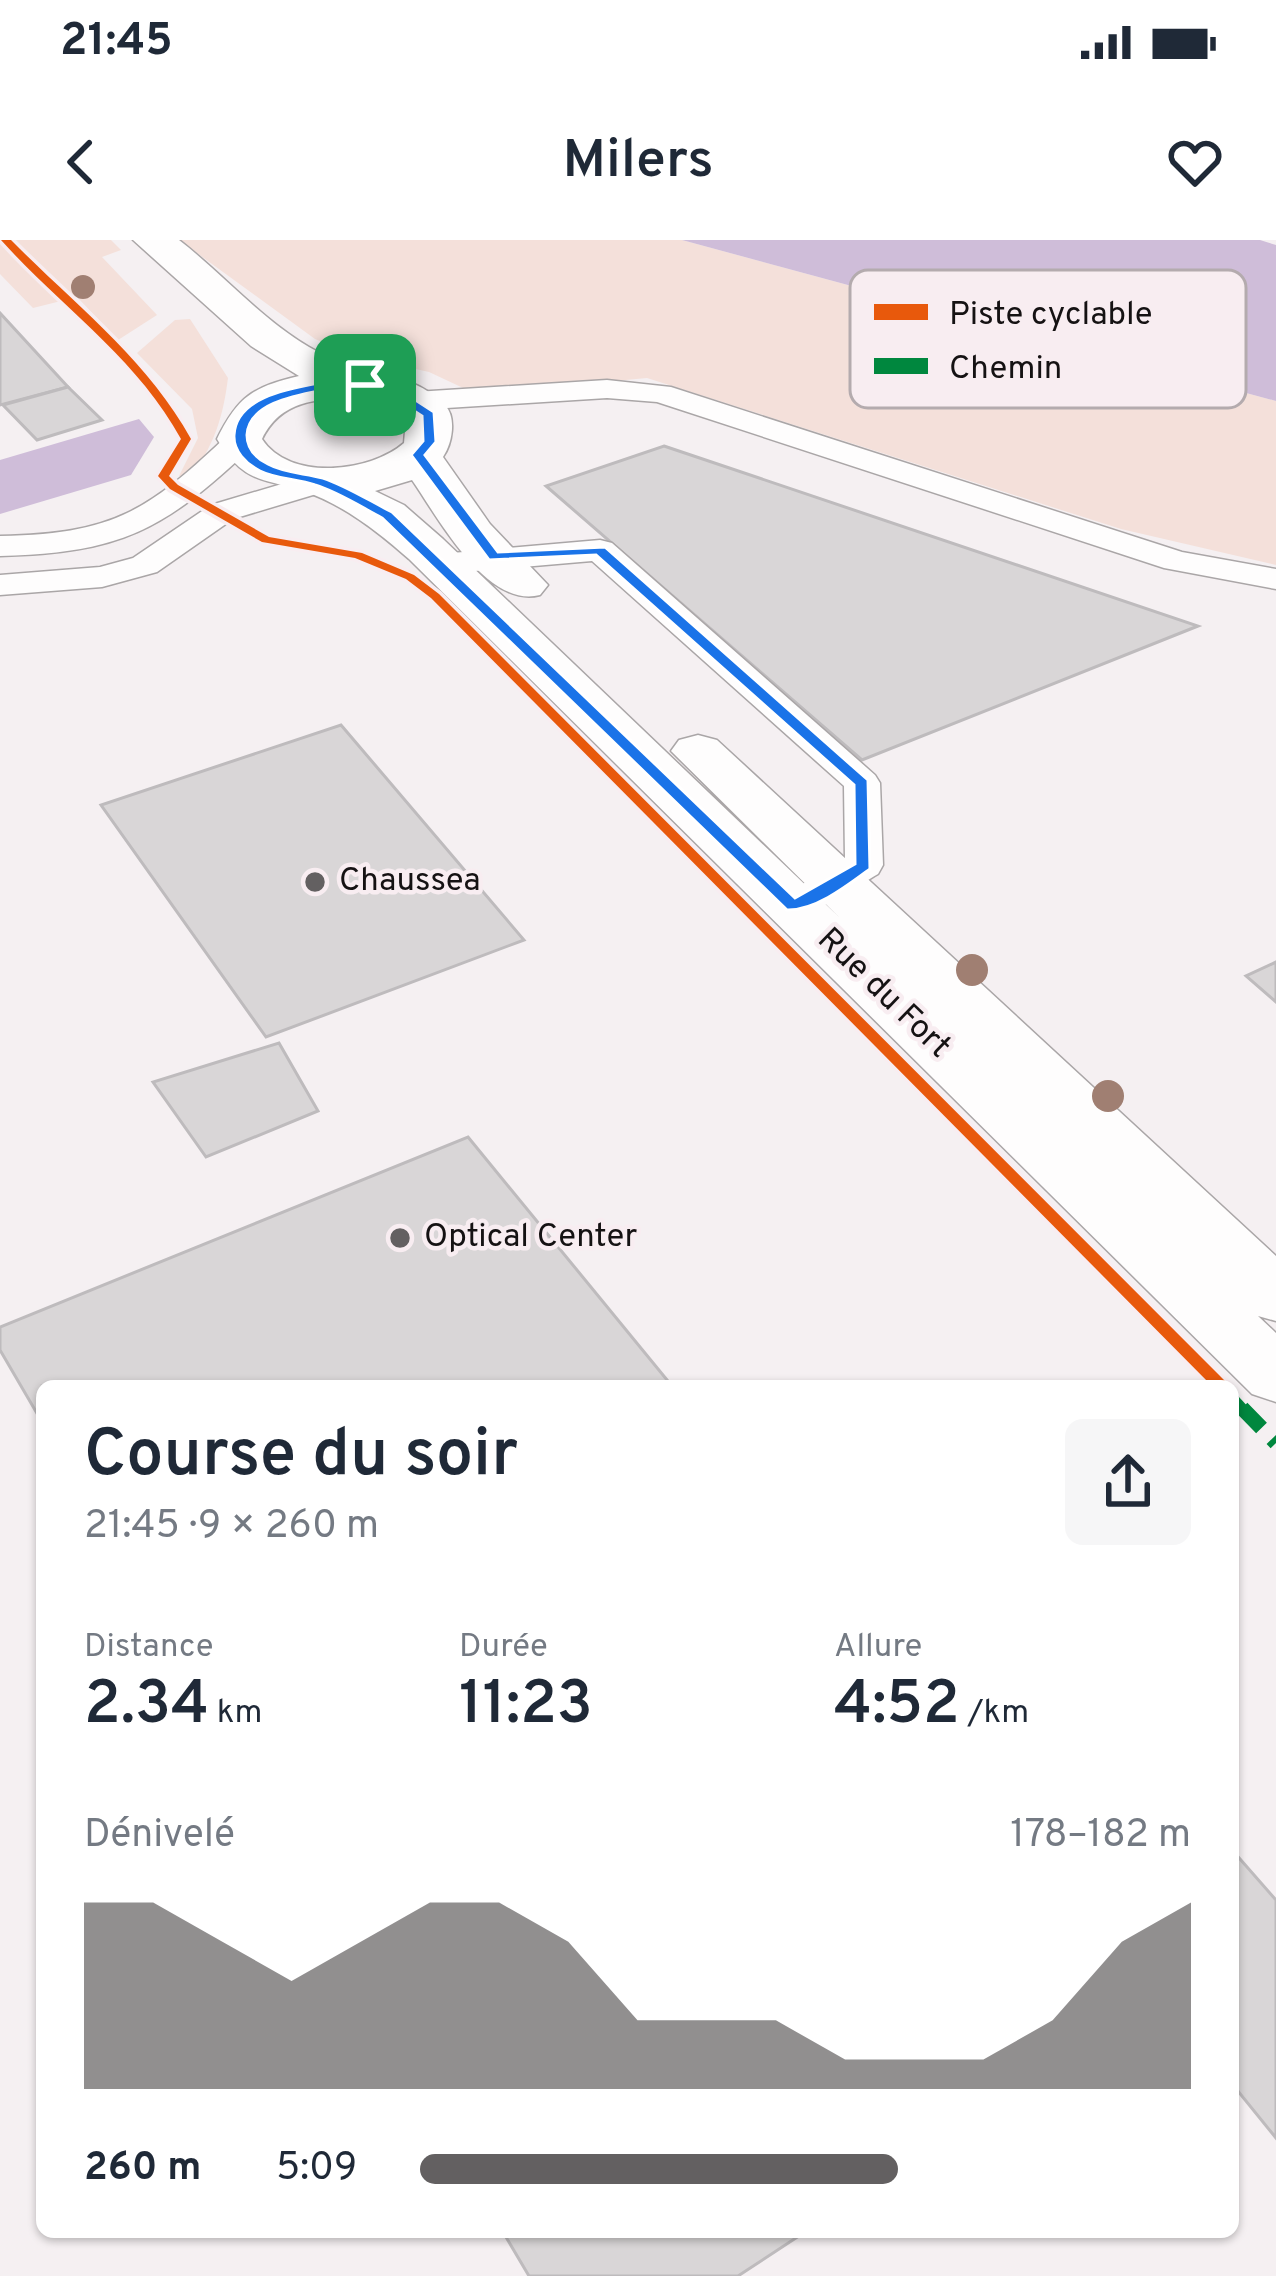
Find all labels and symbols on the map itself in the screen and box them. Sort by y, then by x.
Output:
legend [850,270,1246,408]
text: Piste cyclable [949,295,1152,337]
pin [314,334,416,436]
text: Chemin [949,349,1062,391]
place label: Chaussea [339,861,481,903]
marker: Chaussea [302,869,328,895]
street label: Rue du Fort [807,920,959,1068]
place label: Optical Center [424,1217,638,1259]
marker: Optical Center [387,1225,413,1251]

